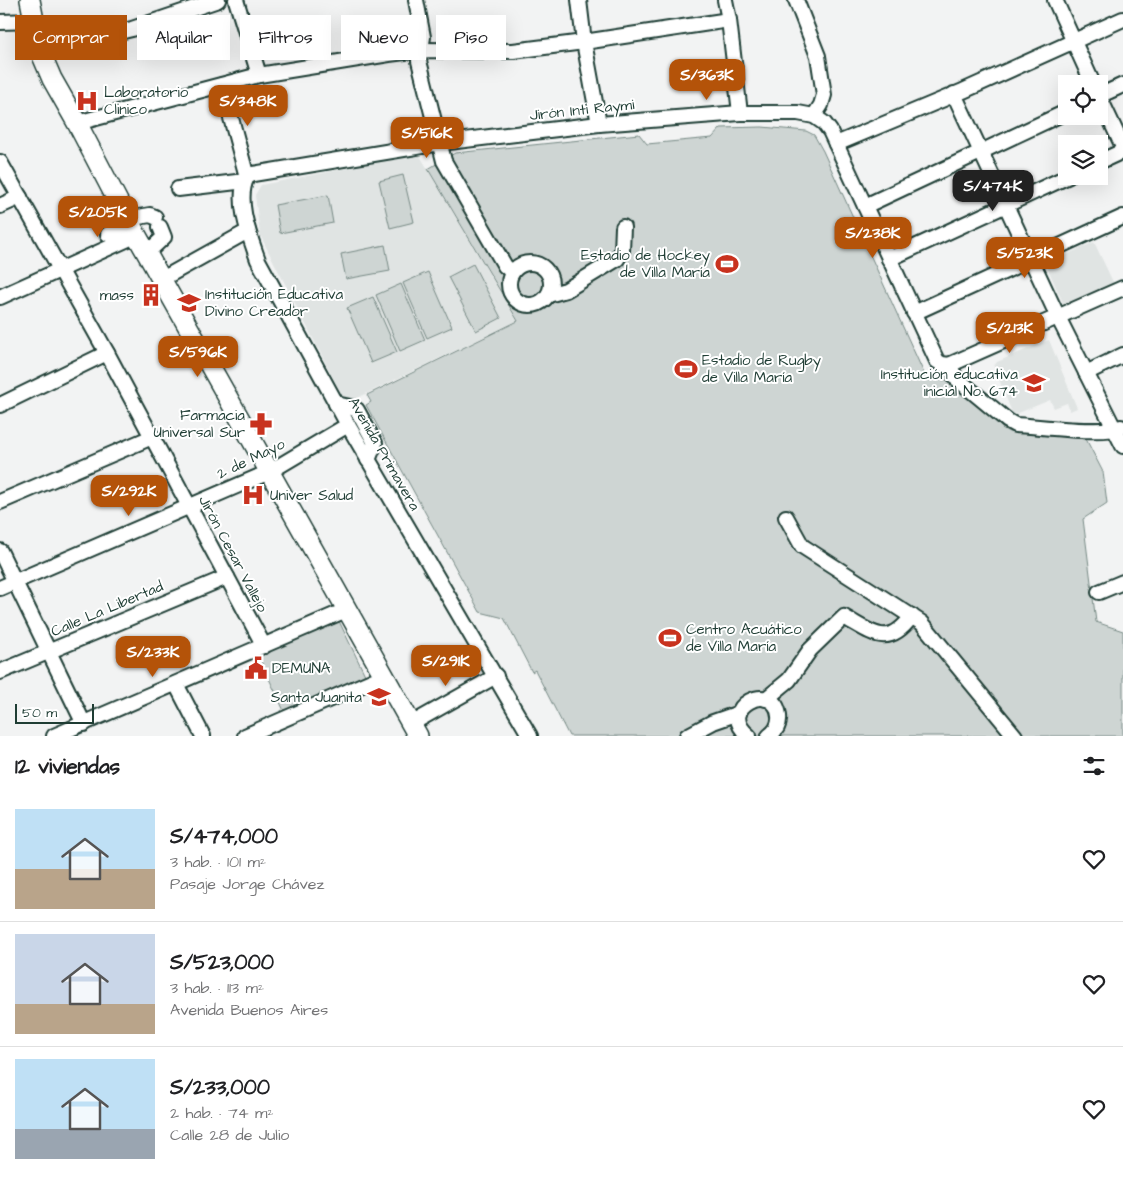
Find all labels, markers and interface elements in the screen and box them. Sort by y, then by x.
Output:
chip: Comprar [15,15,127,60]
chip: Alquilar [137,15,230,60]
chip: Filtros [240,15,331,60]
chip: Nuevo [341,15,426,60]
chip: Piso [436,15,506,60]
pin: S/363K [666,58,748,101]
text: S/363K [680,64,734,86]
map controls [1058,75,1108,185]
button: locate [1058,75,1108,125]
place label: Laboratorio Clinico [104,82,189,120]
pin: S/348K [207,84,289,127]
hospital icon: Laboratorio Clinico [74,88,100,114]
text: S/348K [220,90,276,112]
street label: Jirón Inti Raymi [529,94,636,127]
pin: S/516K [386,116,468,159]
text: S/516K [402,122,452,144]
button: layers [1058,135,1108,185]
pin: S/474K [952,170,1034,212]
text: S/474K [964,175,1022,197]
pin: S/205K [57,196,139,238]
text: S/205K [69,201,127,223]
pin: S/238K [832,216,914,259]
text: S/238K [846,222,900,244]
pin: S/523K [984,236,1066,279]
text: S/523K [997,242,1053,264]
place label: Estadio de Hockey de Villa María [581,245,710,283]
sports icon: Estadio de Hockey de Villa María [714,251,740,277]
building icon: mass [138,282,164,308]
place label: Institución Educativa Divino Creador [205,284,343,322]
place label: mass [100,285,134,306]
school or university icon: Institución Educativa Divino Creador [176,290,202,316]
pin: S/213K [969,312,1051,354]
text: S/213K [987,317,1033,339]
pin: S/596K [157,336,239,378]
text: S/596K [169,341,227,363]
place label: Estadio de Rugby de Villa María [702,350,821,388]
sports icon: Estadio de Rugby de Villa María [673,356,699,382]
place label: Institución educativa inicial No. 674 [881,364,1018,402]
school or university icon: Institución educativa inicial No. 674 [1021,370,1047,396]
street label: Avenida Primavera [343,393,425,515]
place label: Farmacia Universal Sur [154,405,245,443]
pharmacy icon: Farmacia Universal Sur [248,411,274,437]
street label: 2 de Mayo [214,433,289,485]
pin: S/292K [88,474,170,517]
text: S/292K [102,480,156,502]
hospital icon: Univer Salud [240,482,266,508]
place label: Univer Salud [270,485,354,506]
street label: Jirón Cesar Vallejo [193,492,273,617]
street label: Calle La Libertad [48,576,167,642]
place label: Centro Acuático de Villa María [686,619,802,657]
sports icon: Centro Acuático de Villa María [657,625,683,651]
pin: S/233K [112,636,194,678]
text: S/233K [127,641,179,663]
pin: S/291K [405,644,487,687]
text: S/291K [422,650,470,672]
public building icon: DEMUNA [243,655,269,681]
place label: DEMUNA [272,658,331,679]
school or university icon: Santa Juanita [366,684,392,710]
place label: Santa Juanita [271,687,362,708]
scale bar [15,701,94,724]
text: 50 m [22,703,57,723]
text: 12 viviendas [15,752,120,781]
icon: filters [1080,752,1108,780]
text: S/474,000 [170,822,278,851]
icon: home [55,829,115,889]
icon: heart [1080,845,1108,873]
text: 3 hab. · 101 m² [170,851,266,873]
text: Pasaje Jorge Chávez [170,873,324,895]
text: S/523,000 [170,948,274,977]
icon: home [55,954,115,1014]
icon: heart [1080,970,1108,998]
text: 3 hab. · 113 m² [170,977,264,999]
text: Avenida Buenos Aires [170,999,328,1021]
text: S/233,000 [170,1073,270,1102]
icon: home [55,1079,115,1139]
icon: heart [1080,1095,1108,1123]
text: 2 hab. · 74 m² [170,1102,274,1124]
text: Calle 28 de Julio [170,1124,289,1146]

